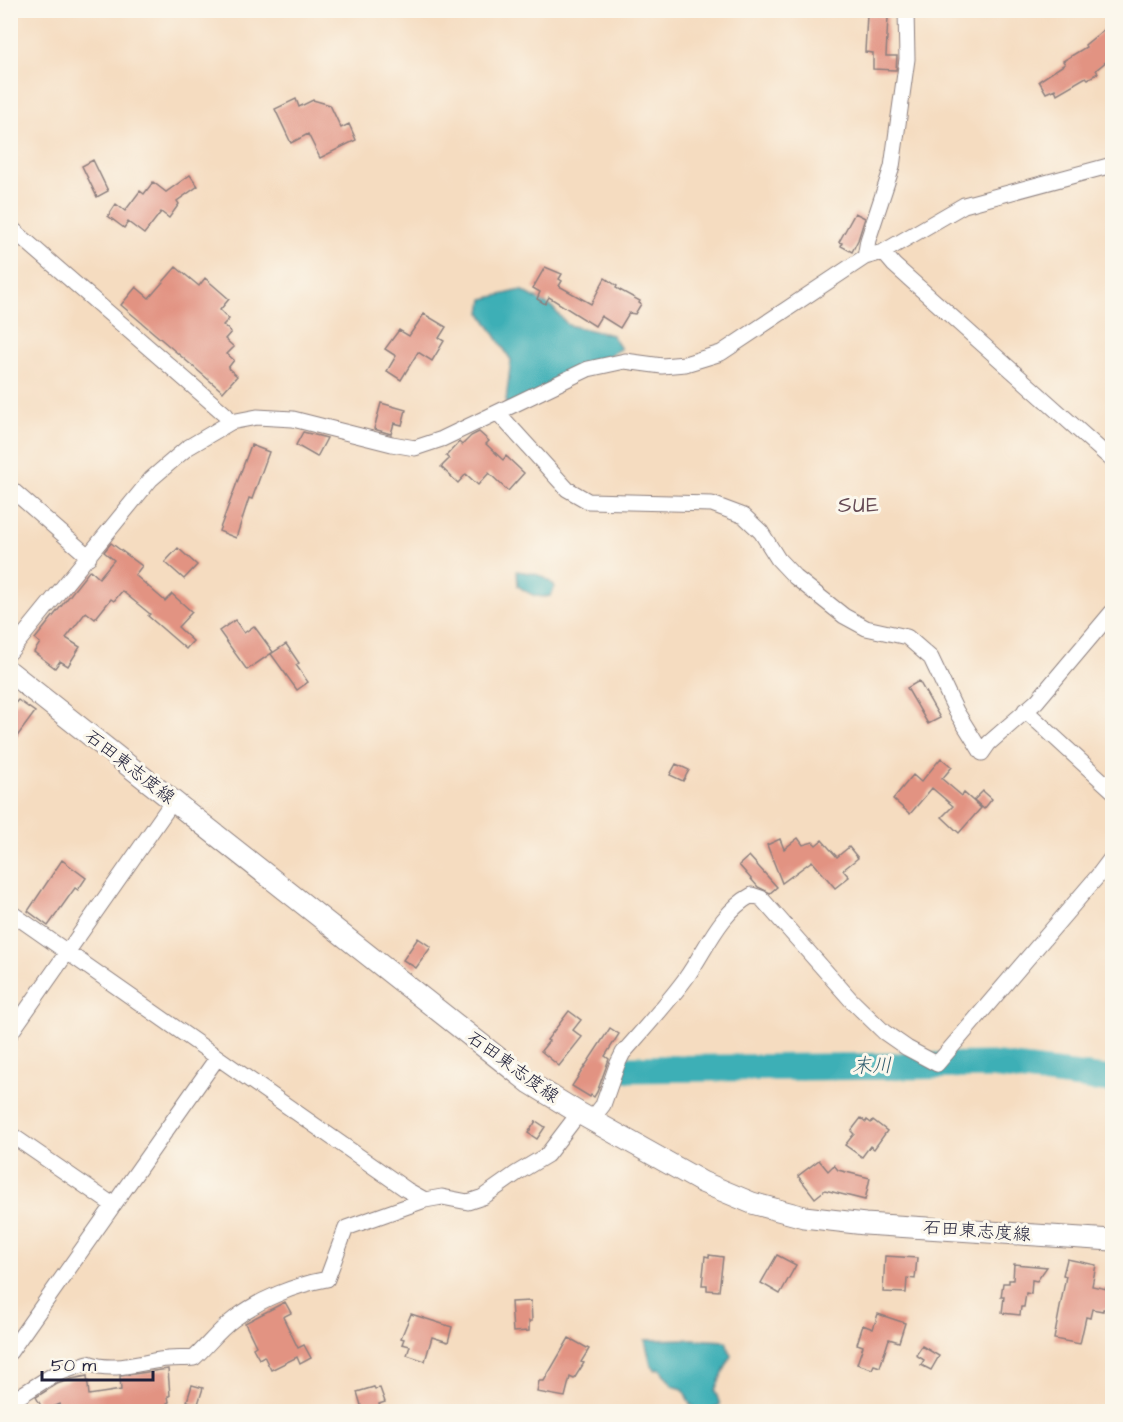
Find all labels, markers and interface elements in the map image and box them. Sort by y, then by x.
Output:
district label: SUE [838,491,880,520]
street label: 石田東志度線 [80,724,180,810]
street label: 石田東志度線 [462,1025,564,1109]
water label: 末川 [852,1052,892,1080]
street label: 石田東志度線 [922,1215,1032,1247]
scale bar [42,1344,153,1382]
text: 50 m [51,1353,96,1378]

